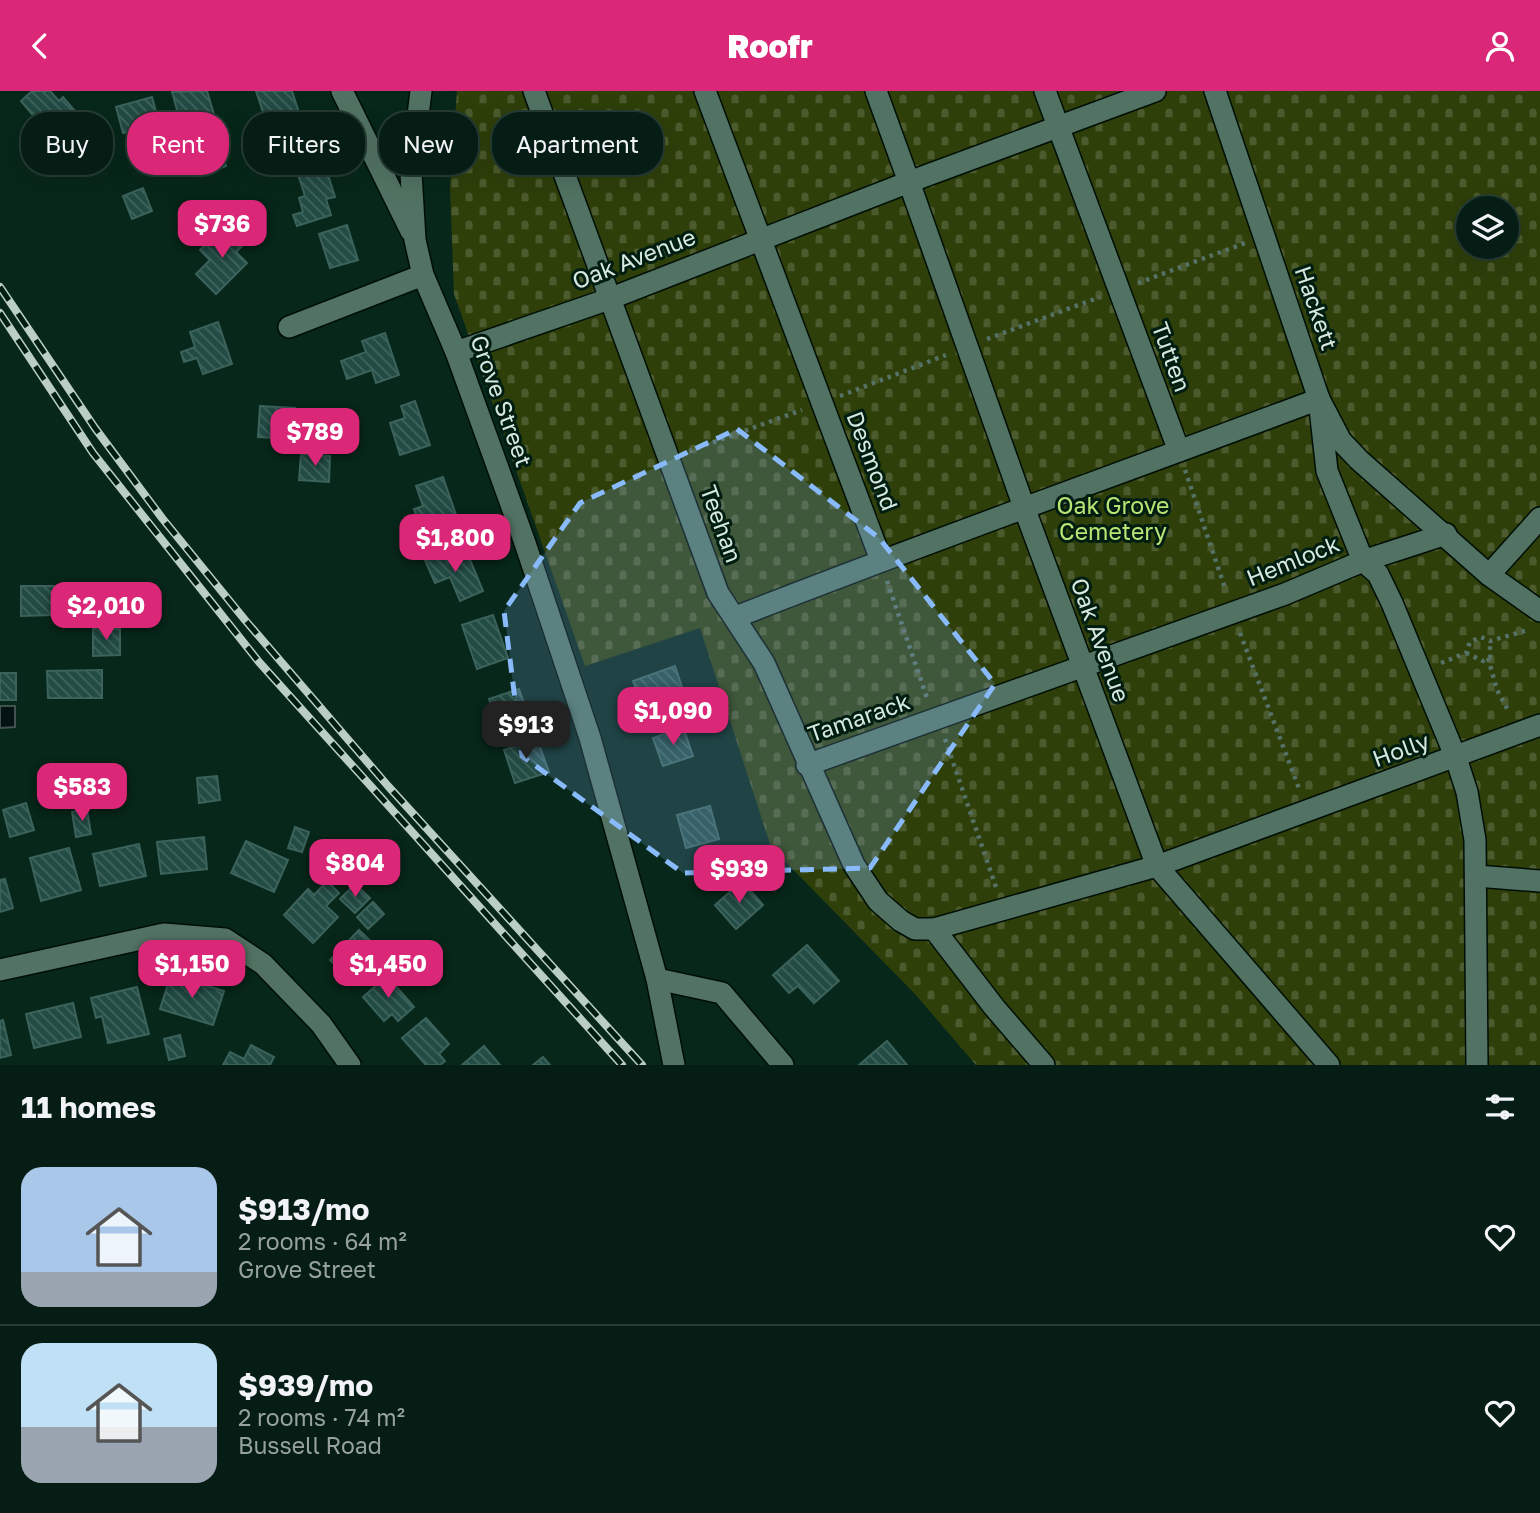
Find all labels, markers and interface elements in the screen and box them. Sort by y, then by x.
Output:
icon: back [21,27,59,65]
text: Roofr [727,27,813,65]
icon: person [1481,27,1519,65]
chip: Buy [21,112,113,175]
chip: Rent [127,112,229,175]
chip: Filters [243,112,365,175]
chip: New [379,112,478,175]
chip: Apartment [492,112,663,175]
map controls [1456,196,1519,259]
button: layers [1456,196,1519,259]
pin: $736 [181,201,263,260]
text: $736 [194,209,250,237]
street label: Oak Avenue [568,222,699,294]
street label: Hackett [1290,262,1344,353]
street label: Tutten [1147,318,1197,395]
street label: Grove Street [465,331,539,470]
street label: Desmond [841,407,905,514]
pin: $789 [274,409,356,468]
text: $789 [286,417,344,445]
street label: Teehan [695,481,749,566]
park label: Oak Grove Cemetery [1057,491,1169,545]
pin: $1,800 [398,515,512,574]
text: $1,800 [415,523,495,551]
street label: Hemlock [1242,529,1343,591]
street label: Oak Avenue [1066,574,1136,706]
pin: $2,010 [49,582,163,642]
text: $2,010 [67,591,145,619]
pin: $1,090 [616,687,730,747]
street label: Tamarack [804,687,913,748]
text: $1,090 [633,696,713,724]
pin: $913 [485,701,567,761]
text: $913 [498,710,554,738]
street label: Holly [1368,726,1433,772]
pin: $583 [41,763,123,823]
text: $583 [53,772,111,800]
pin: $804 [314,839,396,899]
pin: $939 [698,845,780,905]
text: $804 [325,848,385,876]
text: $939 [710,854,768,882]
pin: $1,150 [135,941,249,1000]
pin: $1,450 [331,941,445,1000]
text: $1,150 [154,949,230,977]
text: $1,450 [349,949,427,977]
icon: filters [1481,1088,1519,1126]
text: 11 homes [21,1089,156,1125]
text: $913/mo [238,1191,370,1227]
icon: home [77,1195,161,1279]
icon: heart [1481,1218,1519,1256]
text: 2 rooms · 64 m² [238,1227,407,1255]
text: Grove Street [238,1255,376,1283]
text: $939/mo [238,1367,373,1403]
icon: home [77,1371,161,1455]
icon: heart [1481,1394,1519,1432]
text: 2 rooms · 74 m² [238,1403,405,1431]
text: Bussell Road [238,1431,382,1459]

